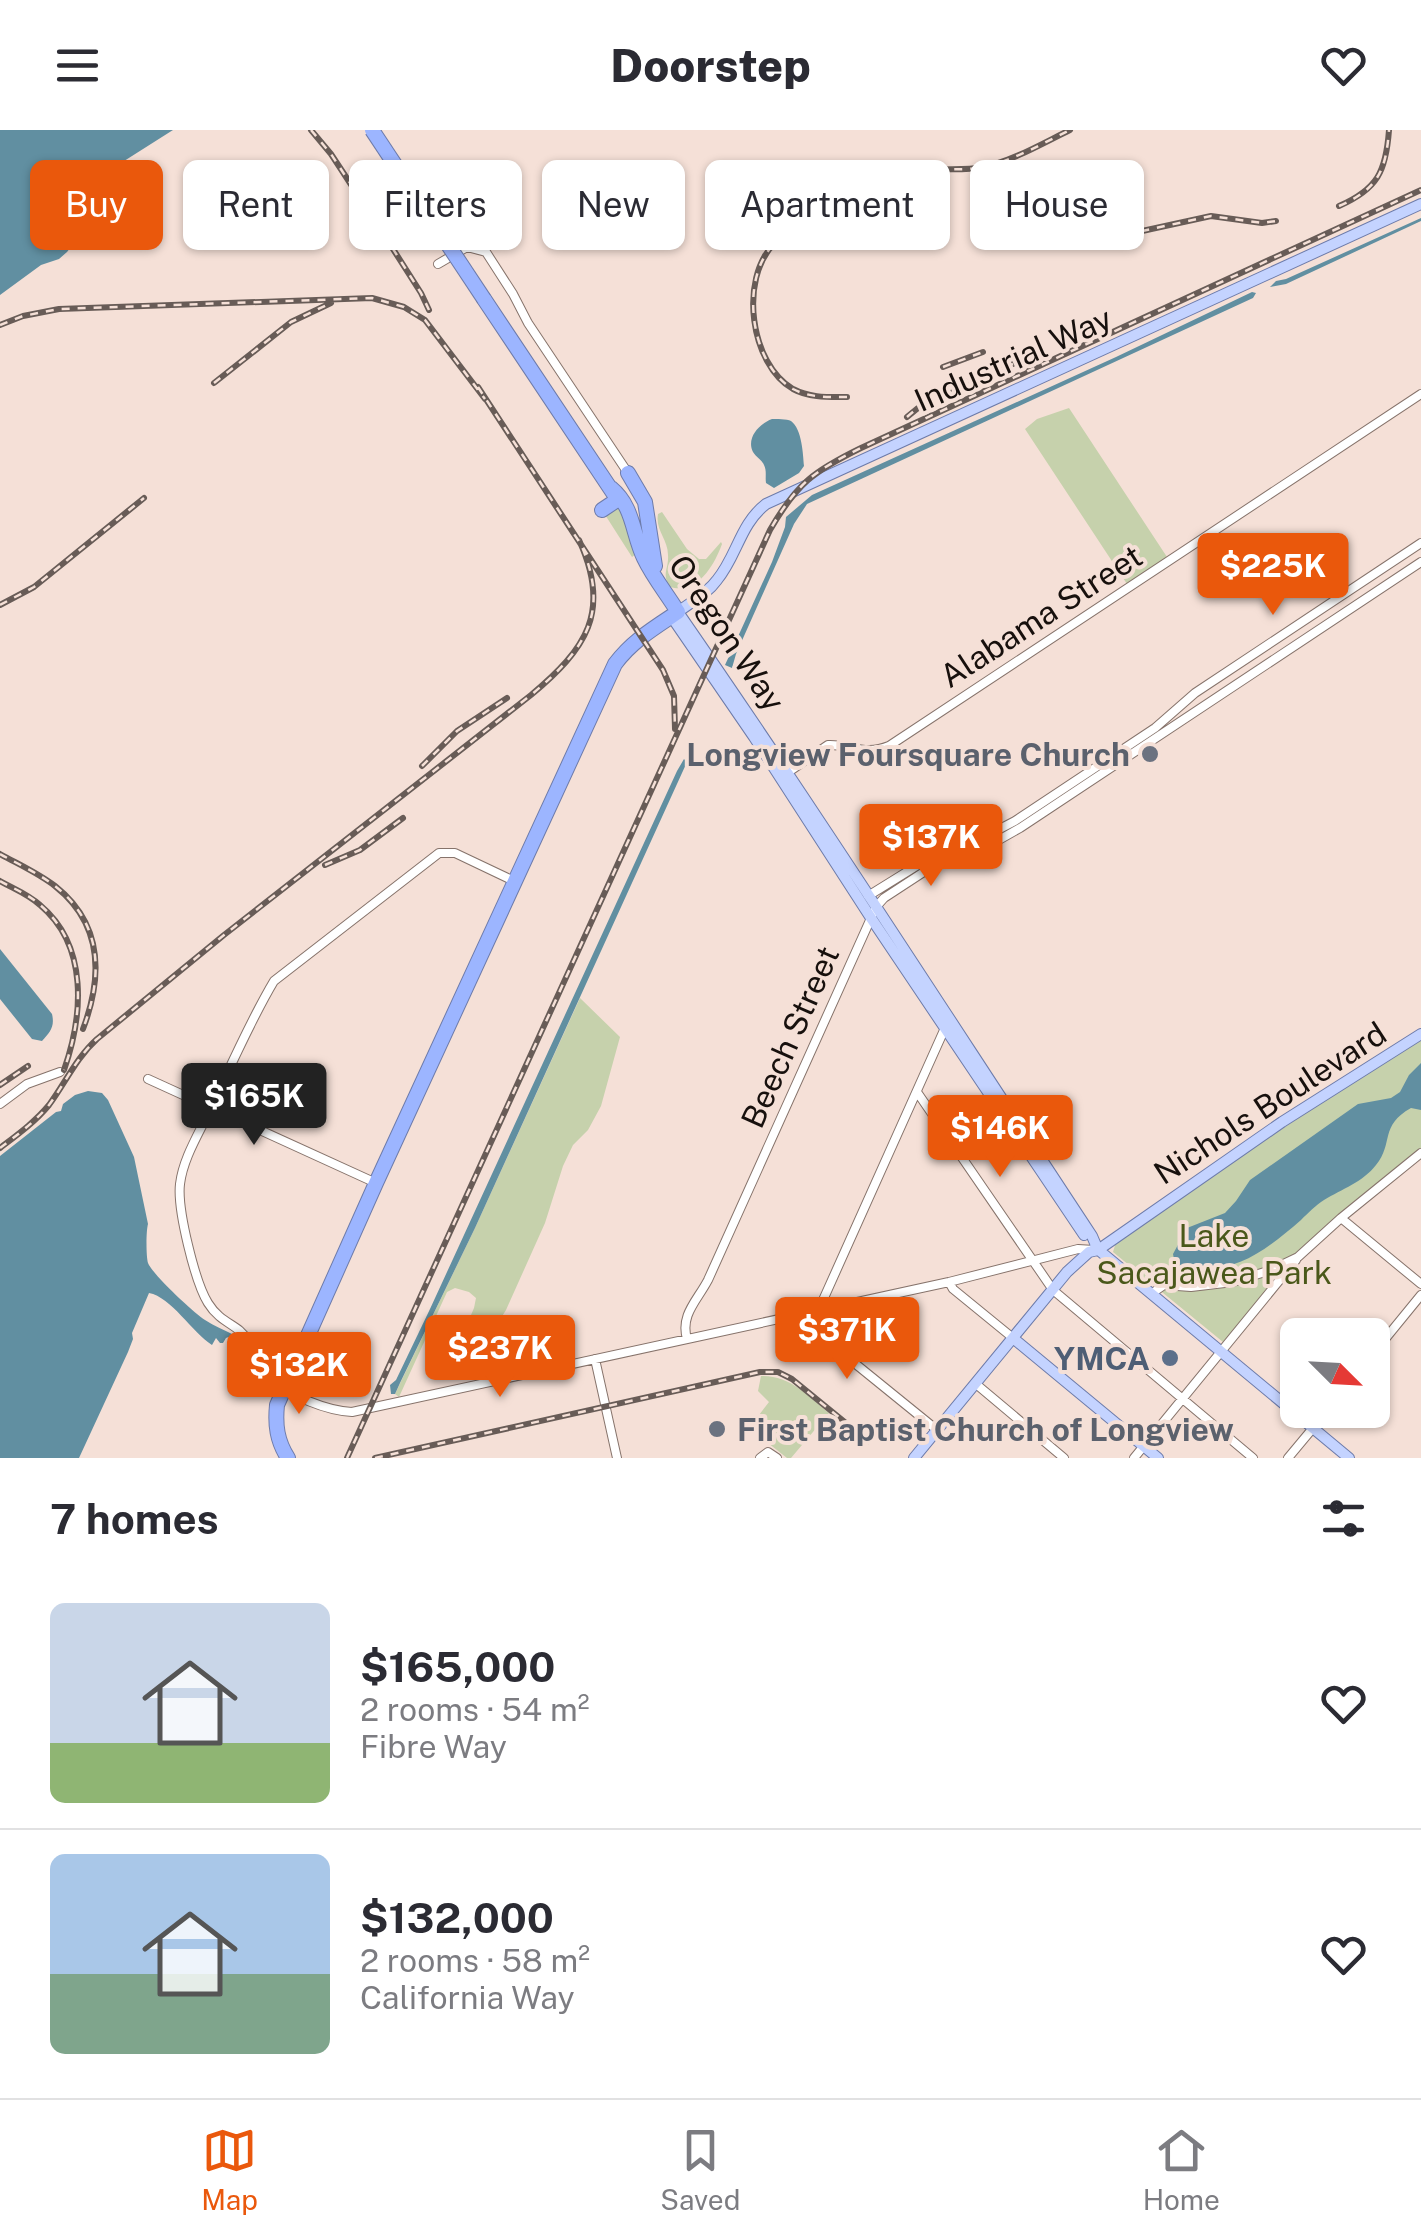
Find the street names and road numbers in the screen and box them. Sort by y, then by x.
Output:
street label: Industrial Way [909,299,1117,419]
street label: Alabama Street [933,537,1149,695]
street label: Oregon Way [661,548,793,718]
street label: Beech Street [734,941,846,1133]
street label: Nichols Boulevard [1147,1014,1393,1192]

